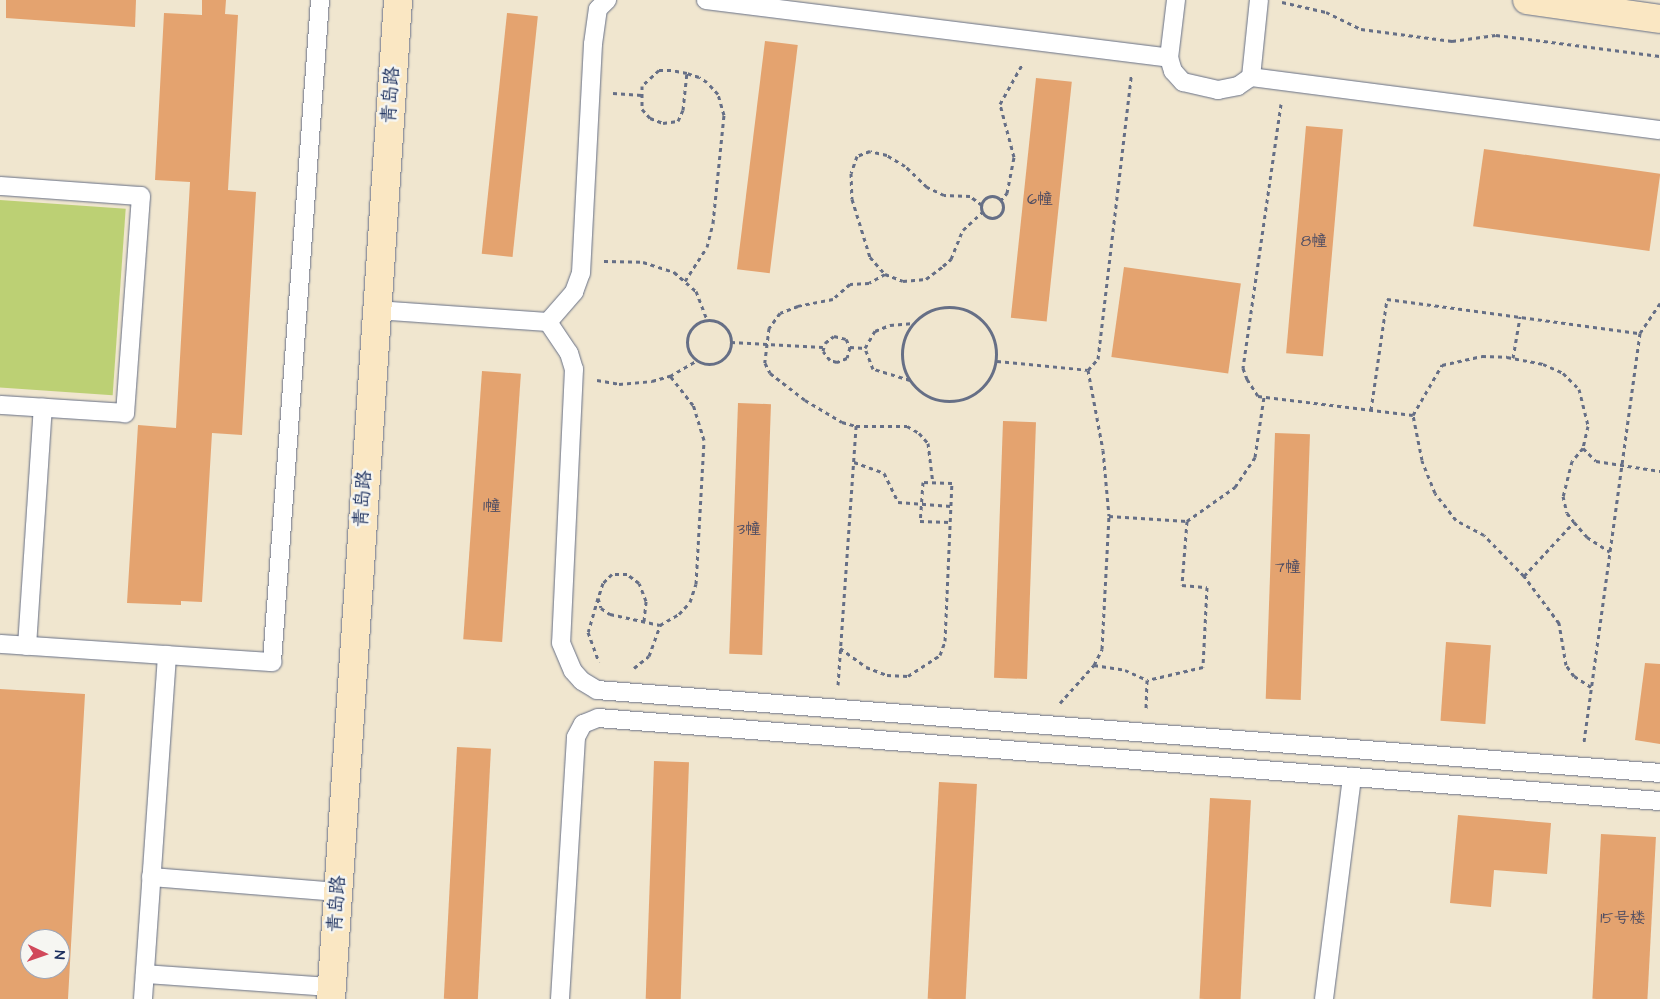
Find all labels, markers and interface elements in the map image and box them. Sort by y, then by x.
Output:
street label: 青岛路 [378,66,404,124]
house number: 6幢 [1027,189,1053,209]
house number: 8幢 [1301,231,1327,251]
street label: 青岛路 [350,470,376,528]
house number: 1幢 [483,496,501,516]
house number: 3幢 [737,519,761,539]
house number: 7幢 [1275,557,1301,577]
street label: 青岛路 [324,875,350,933]
house number: 15号楼 [1600,908,1646,928]
north arrow [20,929,70,979]
text: N [49,950,69,960]

